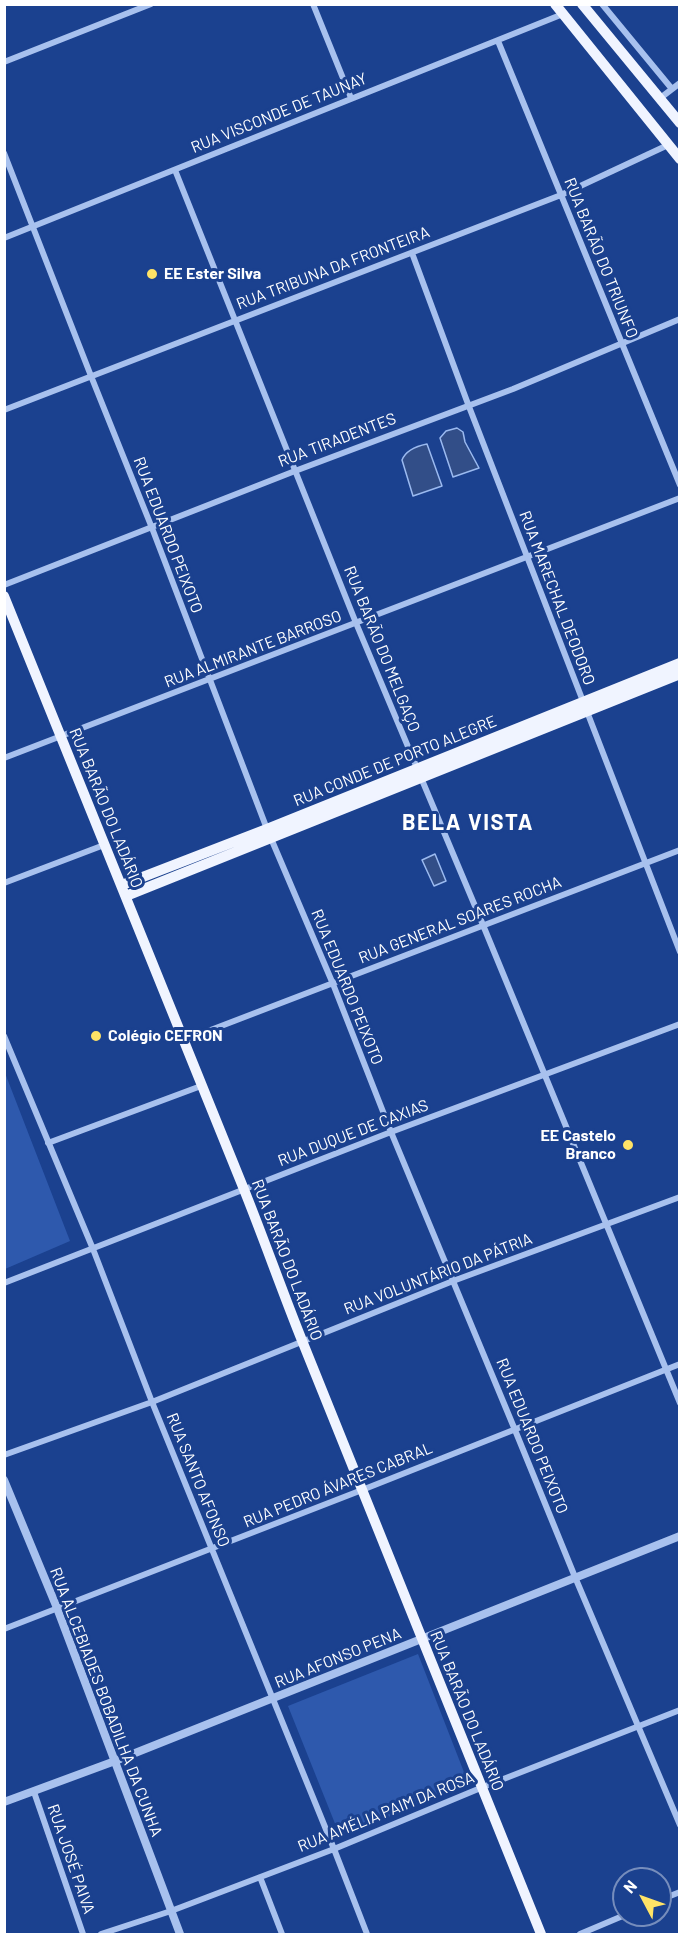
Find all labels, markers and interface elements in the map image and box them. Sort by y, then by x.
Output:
street label: RUA VISCONDE DE TAUNAY [188,69,370,157]
street label: RUA BARÃO DO TRIUNFO [560,175,642,341]
street label: RUA TRIBUNA DA FRONTEIRA [234,222,432,314]
place label: EE Ester Silva [164,264,261,284]
marker: EE Ester Silva [145,267,159,281]
street label: RUA TIRADENTES [275,409,399,471]
street label: RUA EDUARDO PEIXOTO [129,454,207,616]
street label: RUA MARECHAL DEODORO [515,508,599,688]
street label: RUA BARÃO DO MELGAÇO [340,563,424,735]
street label: RUA ALMIRANTE BARROSO [162,606,344,692]
street label: RUA CONDE DE PORTO ALEGRE [291,711,499,811]
street label: RUA BARÃO DO LADÁRIO [65,725,147,891]
district label: BELA VISTA [402,810,534,836]
street label: RUA GENERAL SOARES ROCHA [356,872,564,968]
street label: RUA EDUARDO PEIXOTO [307,906,387,1068]
place label: Colégio CEFRON [108,1026,223,1046]
marker: Colégio CEFRON [89,1029,103,1043]
street label: RUA DUQUE DE CAXIAS [275,1095,431,1171]
place label: EE Castelo Branco [540,1126,616,1164]
marker: EE Castelo Branco [621,1138,635,1152]
street label: RUA BARÃO DO LADÁRIO [247,1177,327,1343]
street label: RUA VOLUNTÁRIO DA PÁTRIA [341,1229,535,1319]
street label: RUA EDUARDO PEIXOTO [492,1355,572,1517]
street label: RUA SANTO AFONSO [162,1410,234,1550]
street label: RUA PEDRO ÁVARES CABRAL [241,1438,435,1532]
street label: RUA ALCEBIADES BOBADILHA DA CUNHA [46,1565,166,1839]
street label: RUA AFONSO PENA [272,1624,404,1692]
street label: RUA BARÃO DO LADÁRIO [426,1628,508,1794]
street label: RUA AMÉLIA PAIM DA ROSA [295,1768,477,1856]
street label: RUA JOSÉ PAIVA [43,1802,99,1916]
north arrow [612,1867,672,1927]
text: N [619,1876,640,1896]

